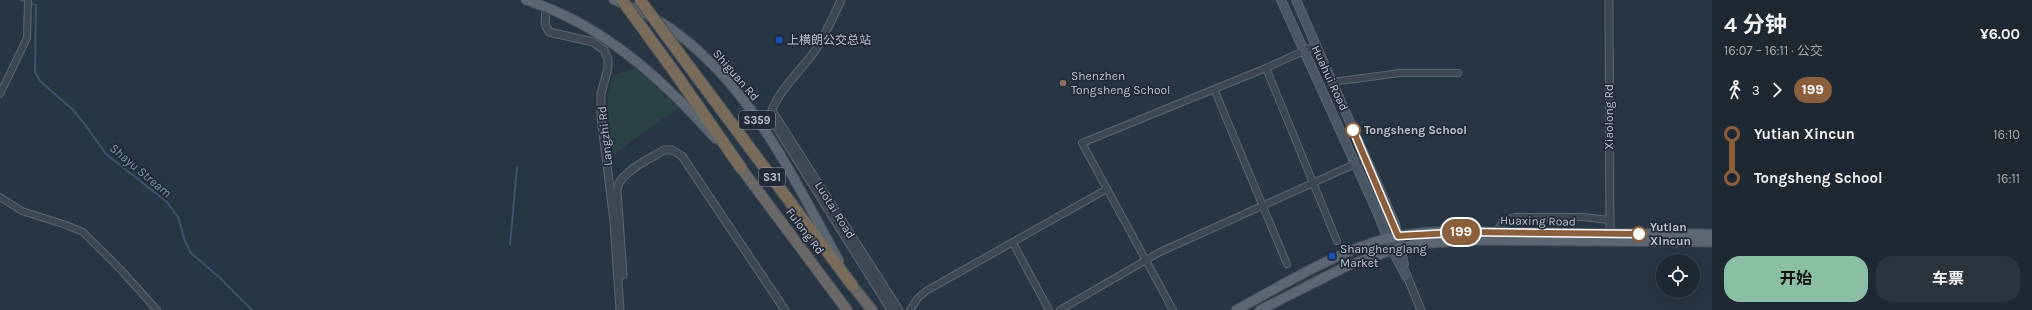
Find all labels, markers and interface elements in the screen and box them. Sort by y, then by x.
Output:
text: 4 分钟 [1724,12,1787,38]
text: ¥6.00 [1980,25,2020,43]
place label: 上横朗公交总站 [787,33,871,47]
marker: 上横朗公交总站 [774,35,784,45]
street label: Huahui Road [1309,43,1351,113]
text: 16:07 – 16:11 · 公交 [1724,43,1823,58]
street label: Shiguan Rd [710,47,762,103]
place label: Shenzhen Tongsheng School [1071,69,1170,97]
marker: Shenzhen Tongsheng School [1058,78,1068,88]
icon: walk [1724,79,1746,101]
icon: forward [1766,79,1788,101]
text: 199 [1802,81,1824,98]
text: 3 [1752,83,1760,98]
street label: Xiaolong Rd [1602,84,1616,150]
street label: Langzhi Rd [595,105,615,167]
road number: S359 [739,111,775,129]
marker: Tongsheng School [1345,122,1361,138]
place label: Tongsheng School [1364,123,1467,137]
text: Yutian Xincun [1754,125,1855,143]
text: 16:10 [1993,127,2020,142]
water label: Shayu Stream [107,140,175,200]
road number: S31 [759,168,785,186]
text: Tongsheng School [1754,169,1883,187]
text: 16:11 [1997,171,2020,186]
street label: Luotai Road [812,179,858,241]
street label: Fulong Rd [783,205,827,257]
street label: Huaxing Road [1500,213,1576,229]
line badge: 199 [1438,219,1484,245]
place label: Yutian Xincun [1650,220,1691,248]
text: 199 [1450,223,1472,240]
marker: Yutian Xincun [1631,226,1647,242]
place label: Shanghenglang Market [1340,242,1427,270]
marker: Shanghenglang Market [1327,251,1337,261]
map controls [1656,254,1700,298]
button: locate [1656,254,1700,298]
button: 开始 [1724,256,1868,302]
button: 车票 [1876,256,2020,302]

